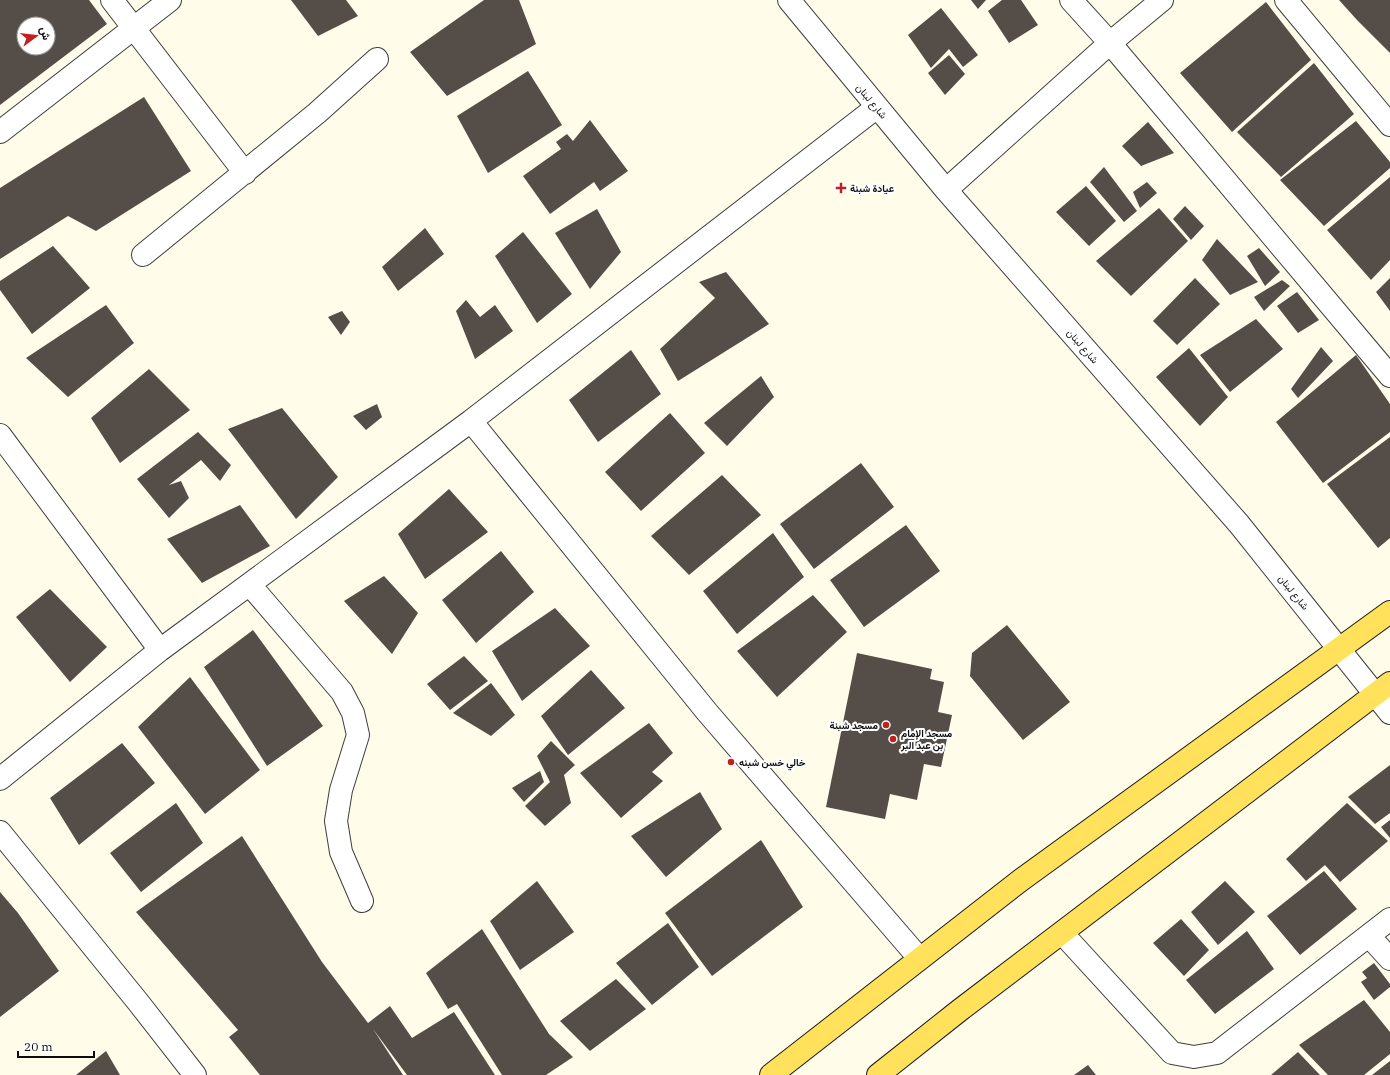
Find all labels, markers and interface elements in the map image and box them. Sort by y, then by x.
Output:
north arrow [16,16,56,56]
text: ش [37,25,54,42]
street label: شارع لبنان [853,81,890,121]
marker: عيادة شبنة [835,182,847,194]
place label: عيادة شبنة [850,182,894,195]
street label: شارع لبنان [1064,326,1101,366]
street label: شارع لبنان [1275,572,1312,613]
place label: مسجد شبنة [829,719,879,732]
marker: مسجد شبنة [881,720,891,730]
place label: مسجد الإمام بن عبد البر [900,727,953,752]
marker: مسجد الإمام بن عبد البر [888,734,898,744]
place label: خالي خسن شبنه [739,756,806,771]
marker: خالي خسن شبنه [726,757,736,767]
scale bar [18,1033,94,1059]
text: 20 m [24,1039,53,1054]

